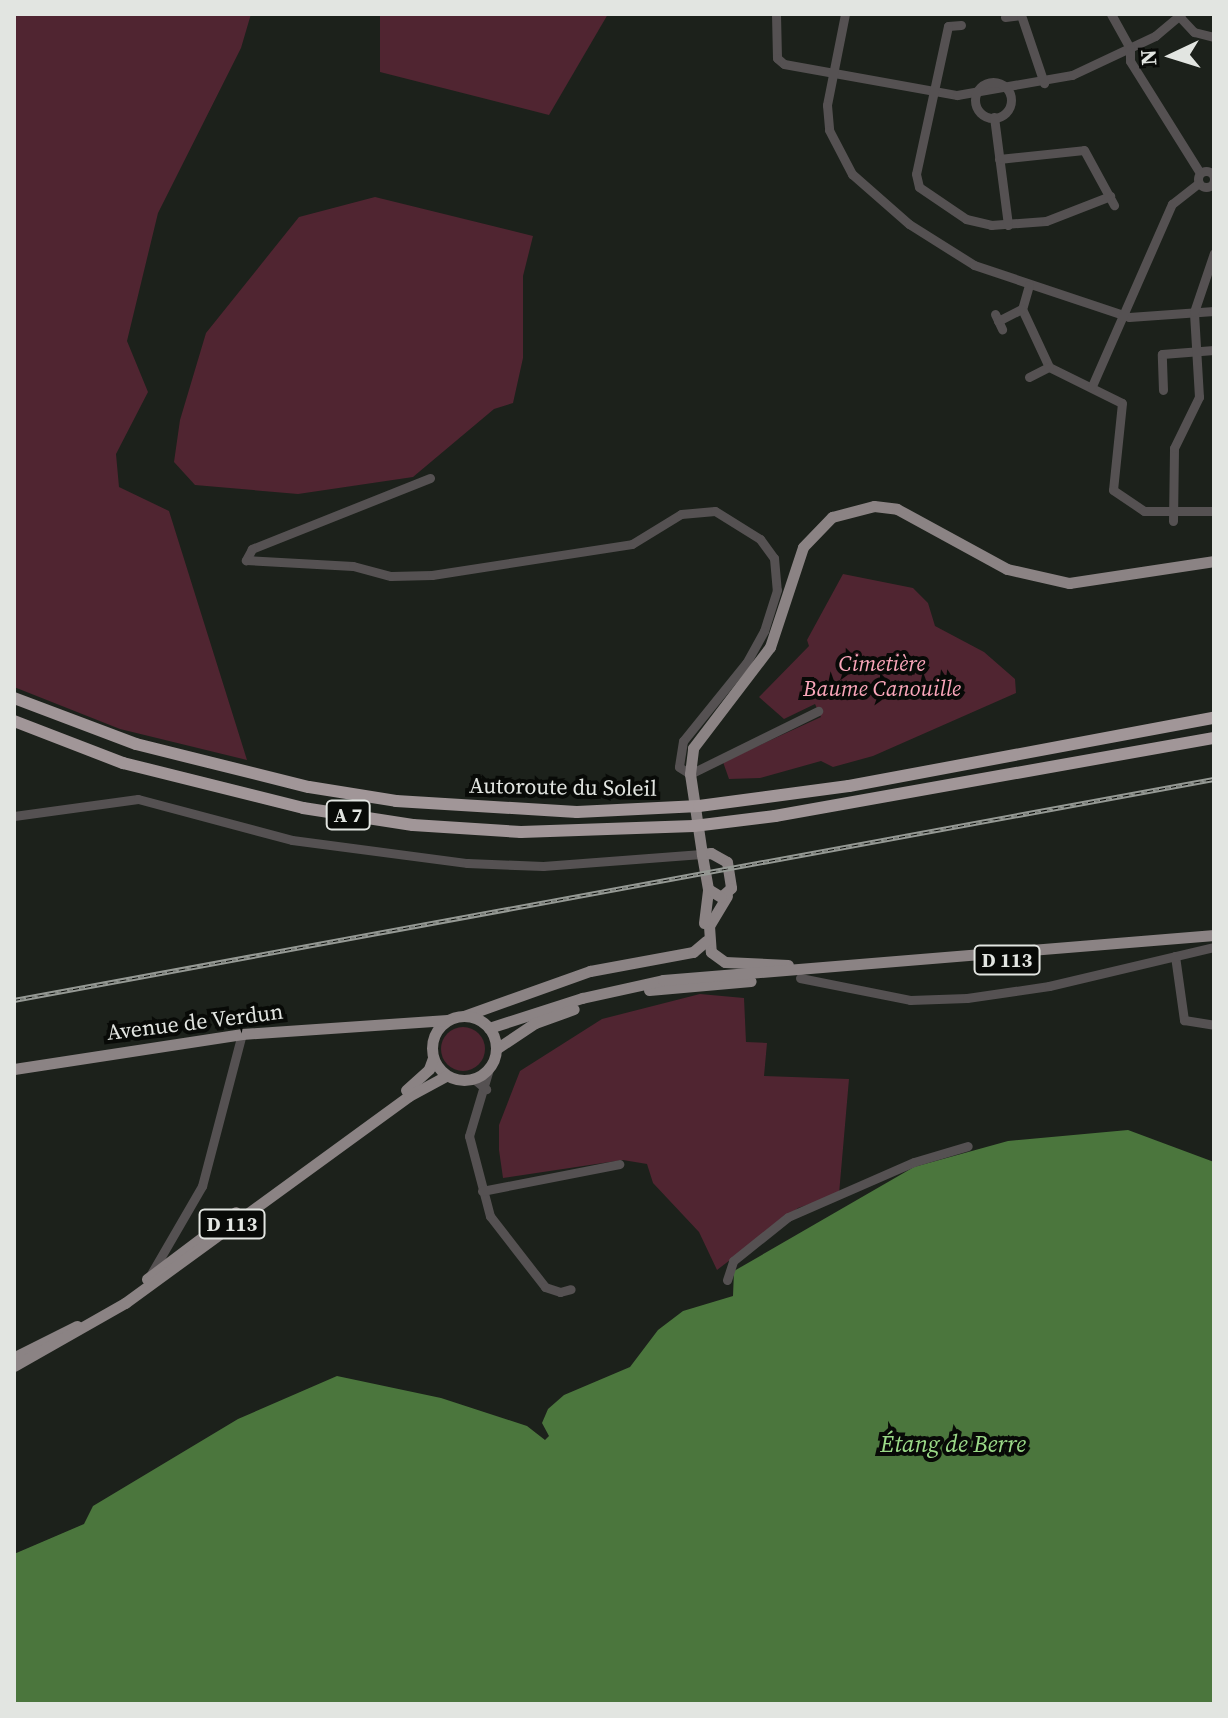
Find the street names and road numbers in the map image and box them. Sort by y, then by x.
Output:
street label: Autoroute du Soleil [469,772,657,802]
road number: A 7 [324,799,372,831]
road number: D 113 [973,944,1041,976]
street label: Avenue de Verdun [105,998,285,1046]
road number: D 113 [198,1208,266,1240]

